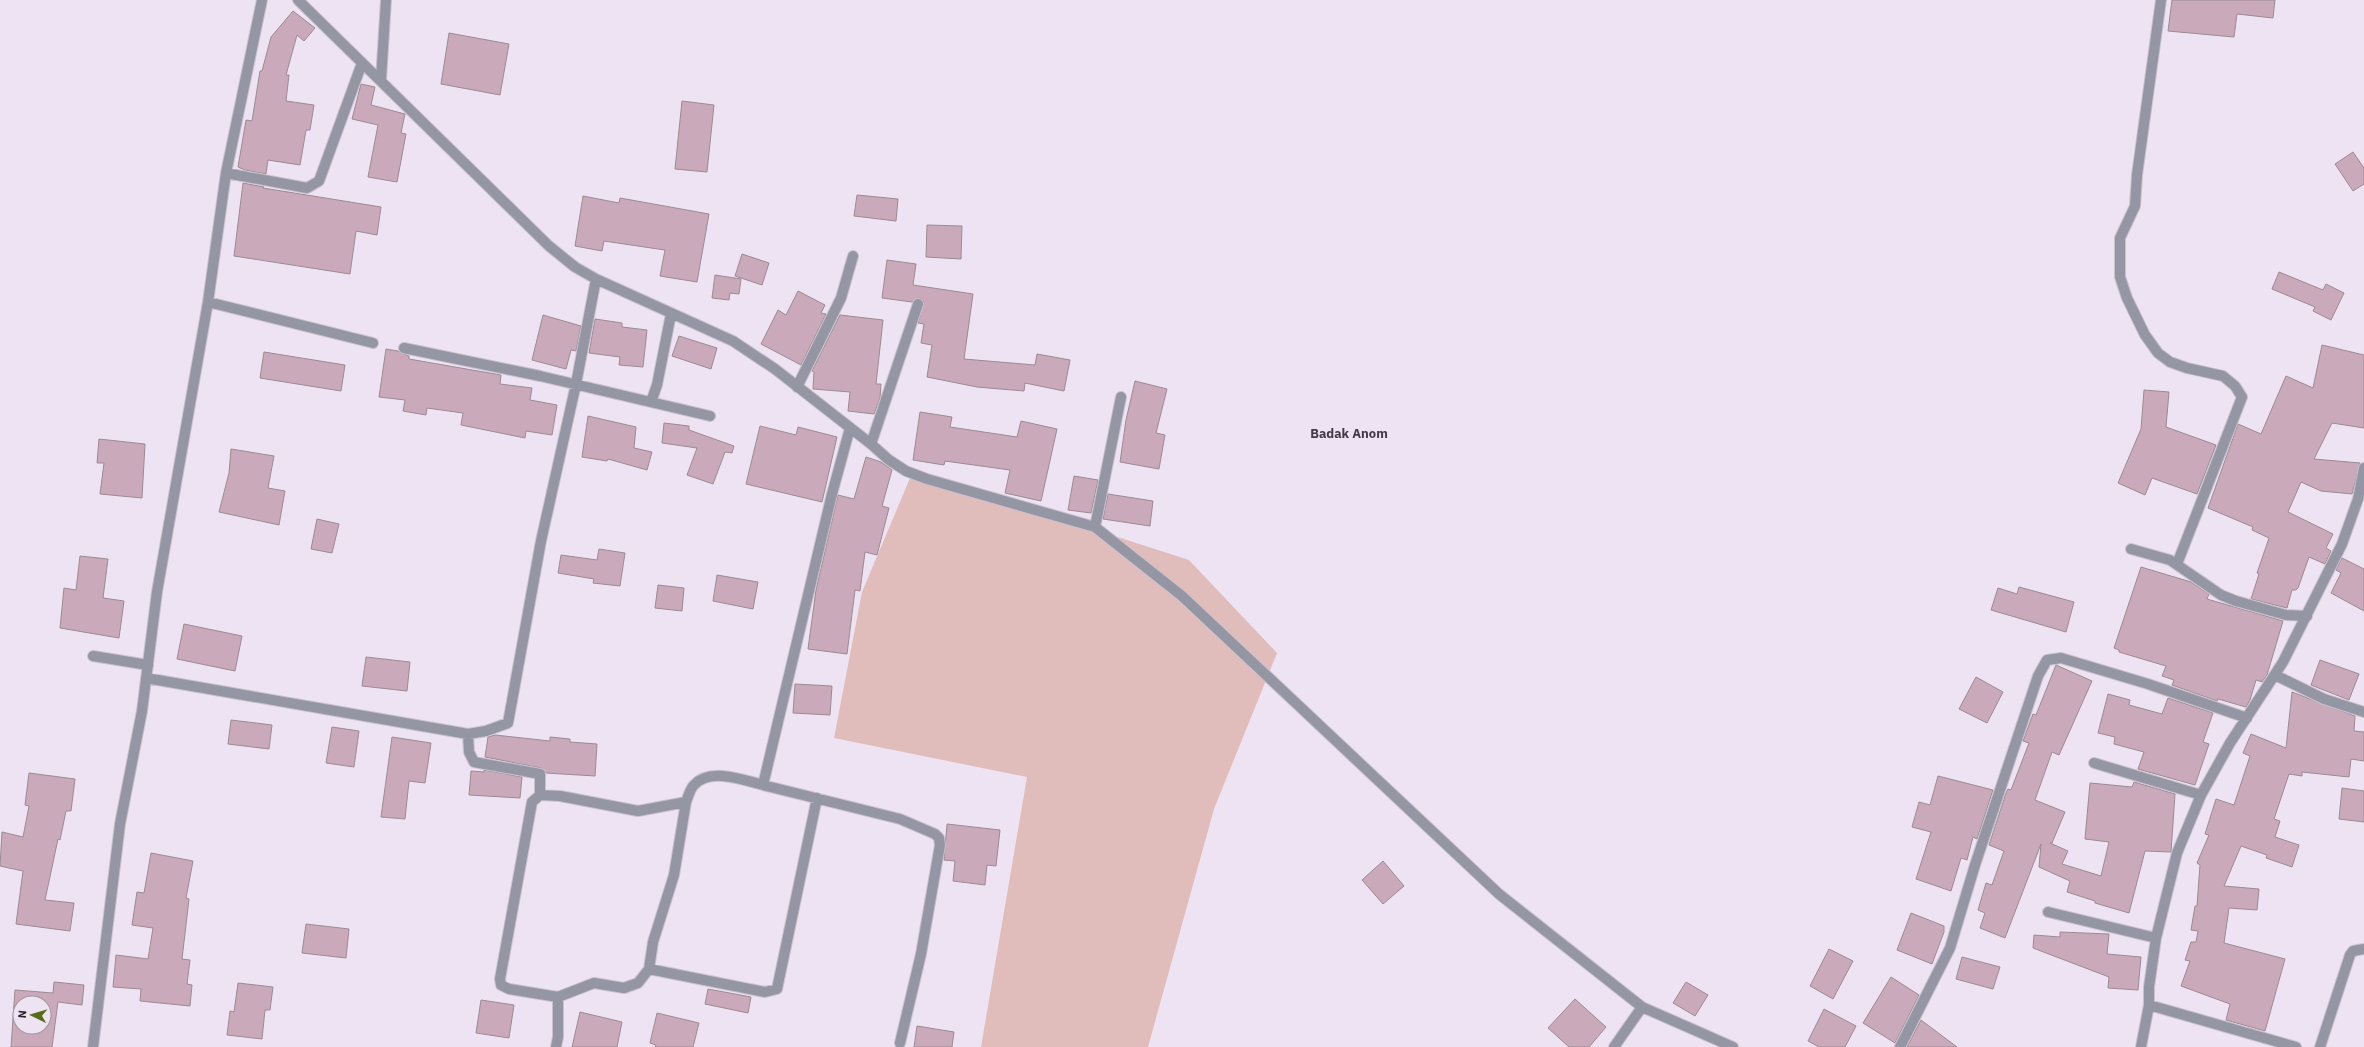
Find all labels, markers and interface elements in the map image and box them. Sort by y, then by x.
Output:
district label: Badak Anom [1310,425,1388,442]
north arrow [12,995,52,1035]
text: N [15,1010,29,1019]

